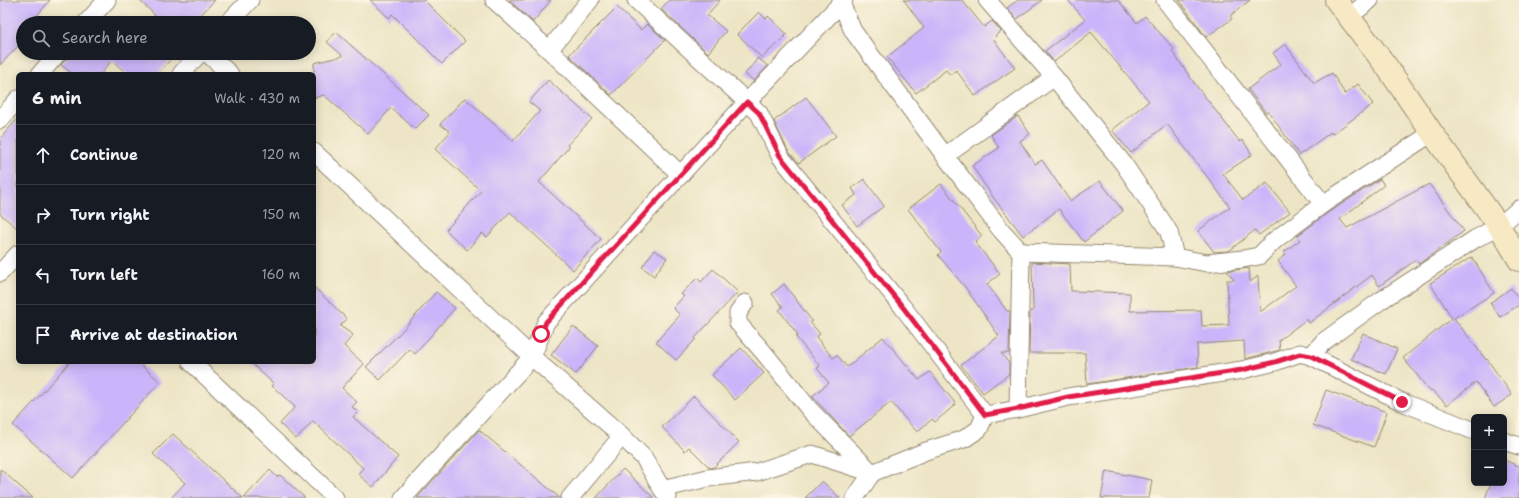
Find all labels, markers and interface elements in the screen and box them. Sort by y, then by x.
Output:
search box [16,16,316,60]
icon: search [30,27,52,49]
text: Search here [62,28,148,48]
text: 6 min [32,87,82,109]
text: Walk · 430 m [214,90,300,107]
icon: ahead [32,144,54,166]
text: Continue [70,145,138,165]
text: 120 m [262,146,300,163]
icon: right [32,204,54,226]
text: Turn right [70,205,150,225]
text: 150 m [262,206,300,223]
icon: left [32,264,54,286]
text: Turn left [70,265,138,285]
text: 160 m [262,266,300,283]
icon: arrive [32,324,54,346]
text: Arrive at destination [70,325,238,345]
route start [532,325,550,343]
route end [1393,393,1411,411]
map controls [1471,414,1507,486]
button: + [1471,414,1507,450]
button: − [1471,450,1507,486]

